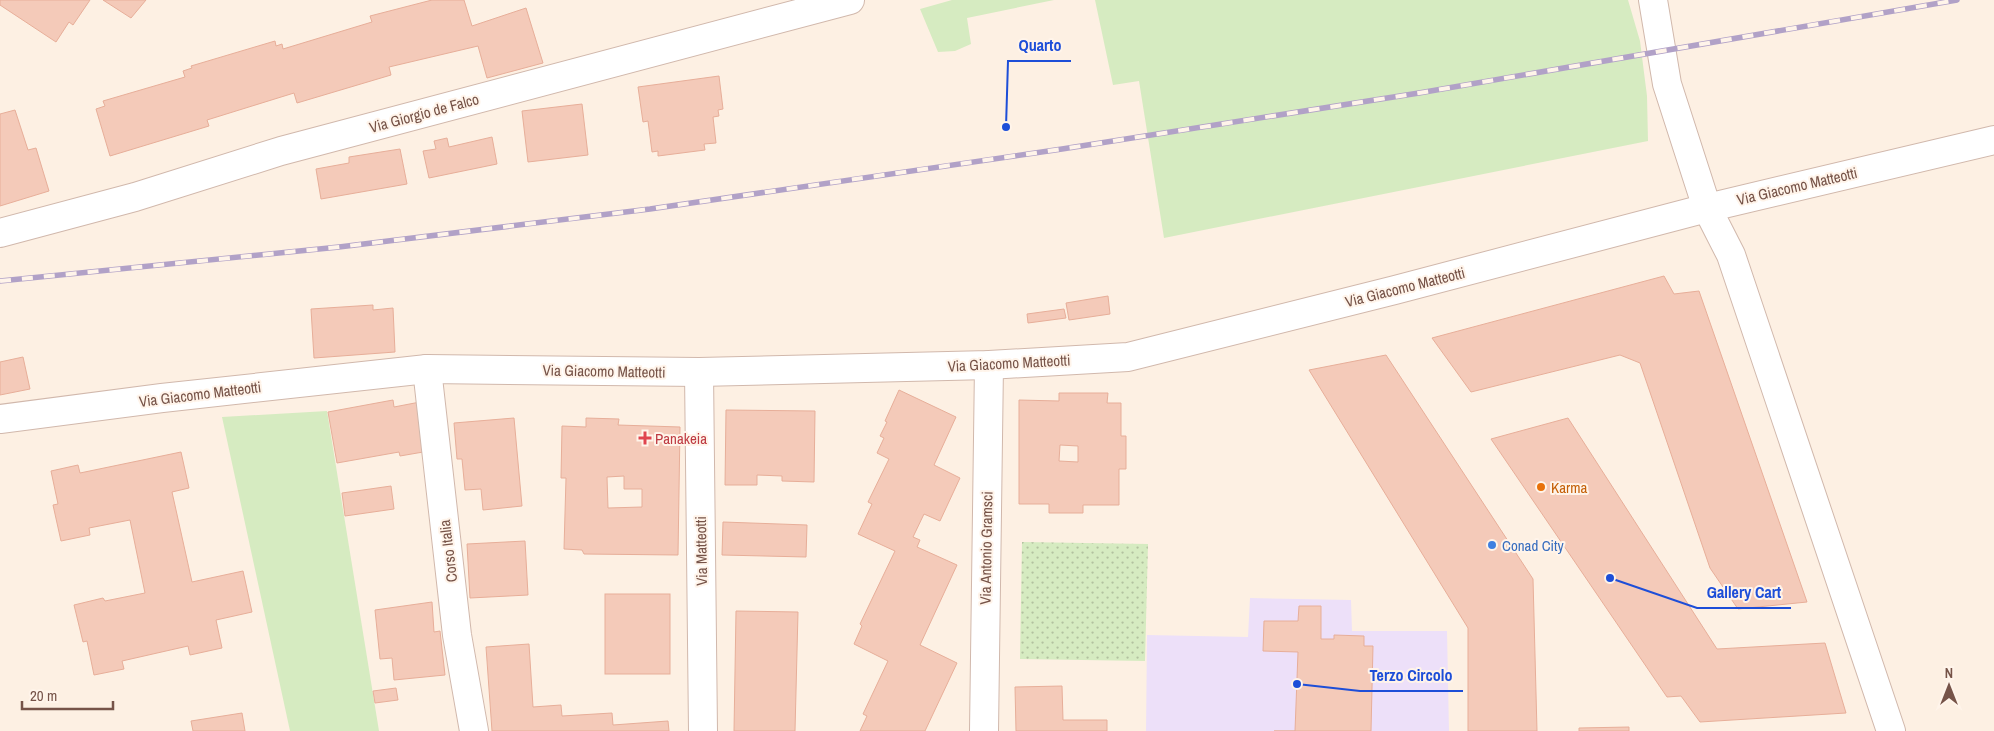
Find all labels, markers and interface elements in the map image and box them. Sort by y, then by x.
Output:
callout: Quarto [1008,30,1071,61]
text: Quarto [1018,34,1062,56]
street label: Via Giorgio de Falco [367,88,481,138]
street label: Via Giacomo Matteotti [1735,162,1859,210]
street label: Via Giacomo Matteotti [1343,262,1467,312]
street label: Via Giacomo Matteotti [947,349,1071,377]
street label: Via Giacomo Matteotti [542,359,666,383]
street label: Via Giacomo Matteotti [138,376,262,412]
place label: Panakeia [655,428,707,449]
marker: Panakeia [639,432,651,444]
place label: Karma [1551,477,1587,498]
marker: Karma [1535,481,1547,493]
street label: Via Antonio Gramsci [975,491,997,605]
street label: Via Matteotti [690,516,712,586]
street label: Corso Italia [434,518,462,583]
place label: Conad City [1502,535,1564,556]
marker: Conad City [1486,539,1498,551]
callout: Gallery Cart [1697,577,1791,608]
text: Gallery Cart [1707,581,1782,603]
callout: Terzo Circolo [1360,660,1463,691]
north arrow [1924,661,1974,711]
text: Terzo Circolo [1370,664,1452,686]
text: N [1945,664,1953,682]
scale bar [22,678,114,710]
text: 20 m [30,685,57,706]

